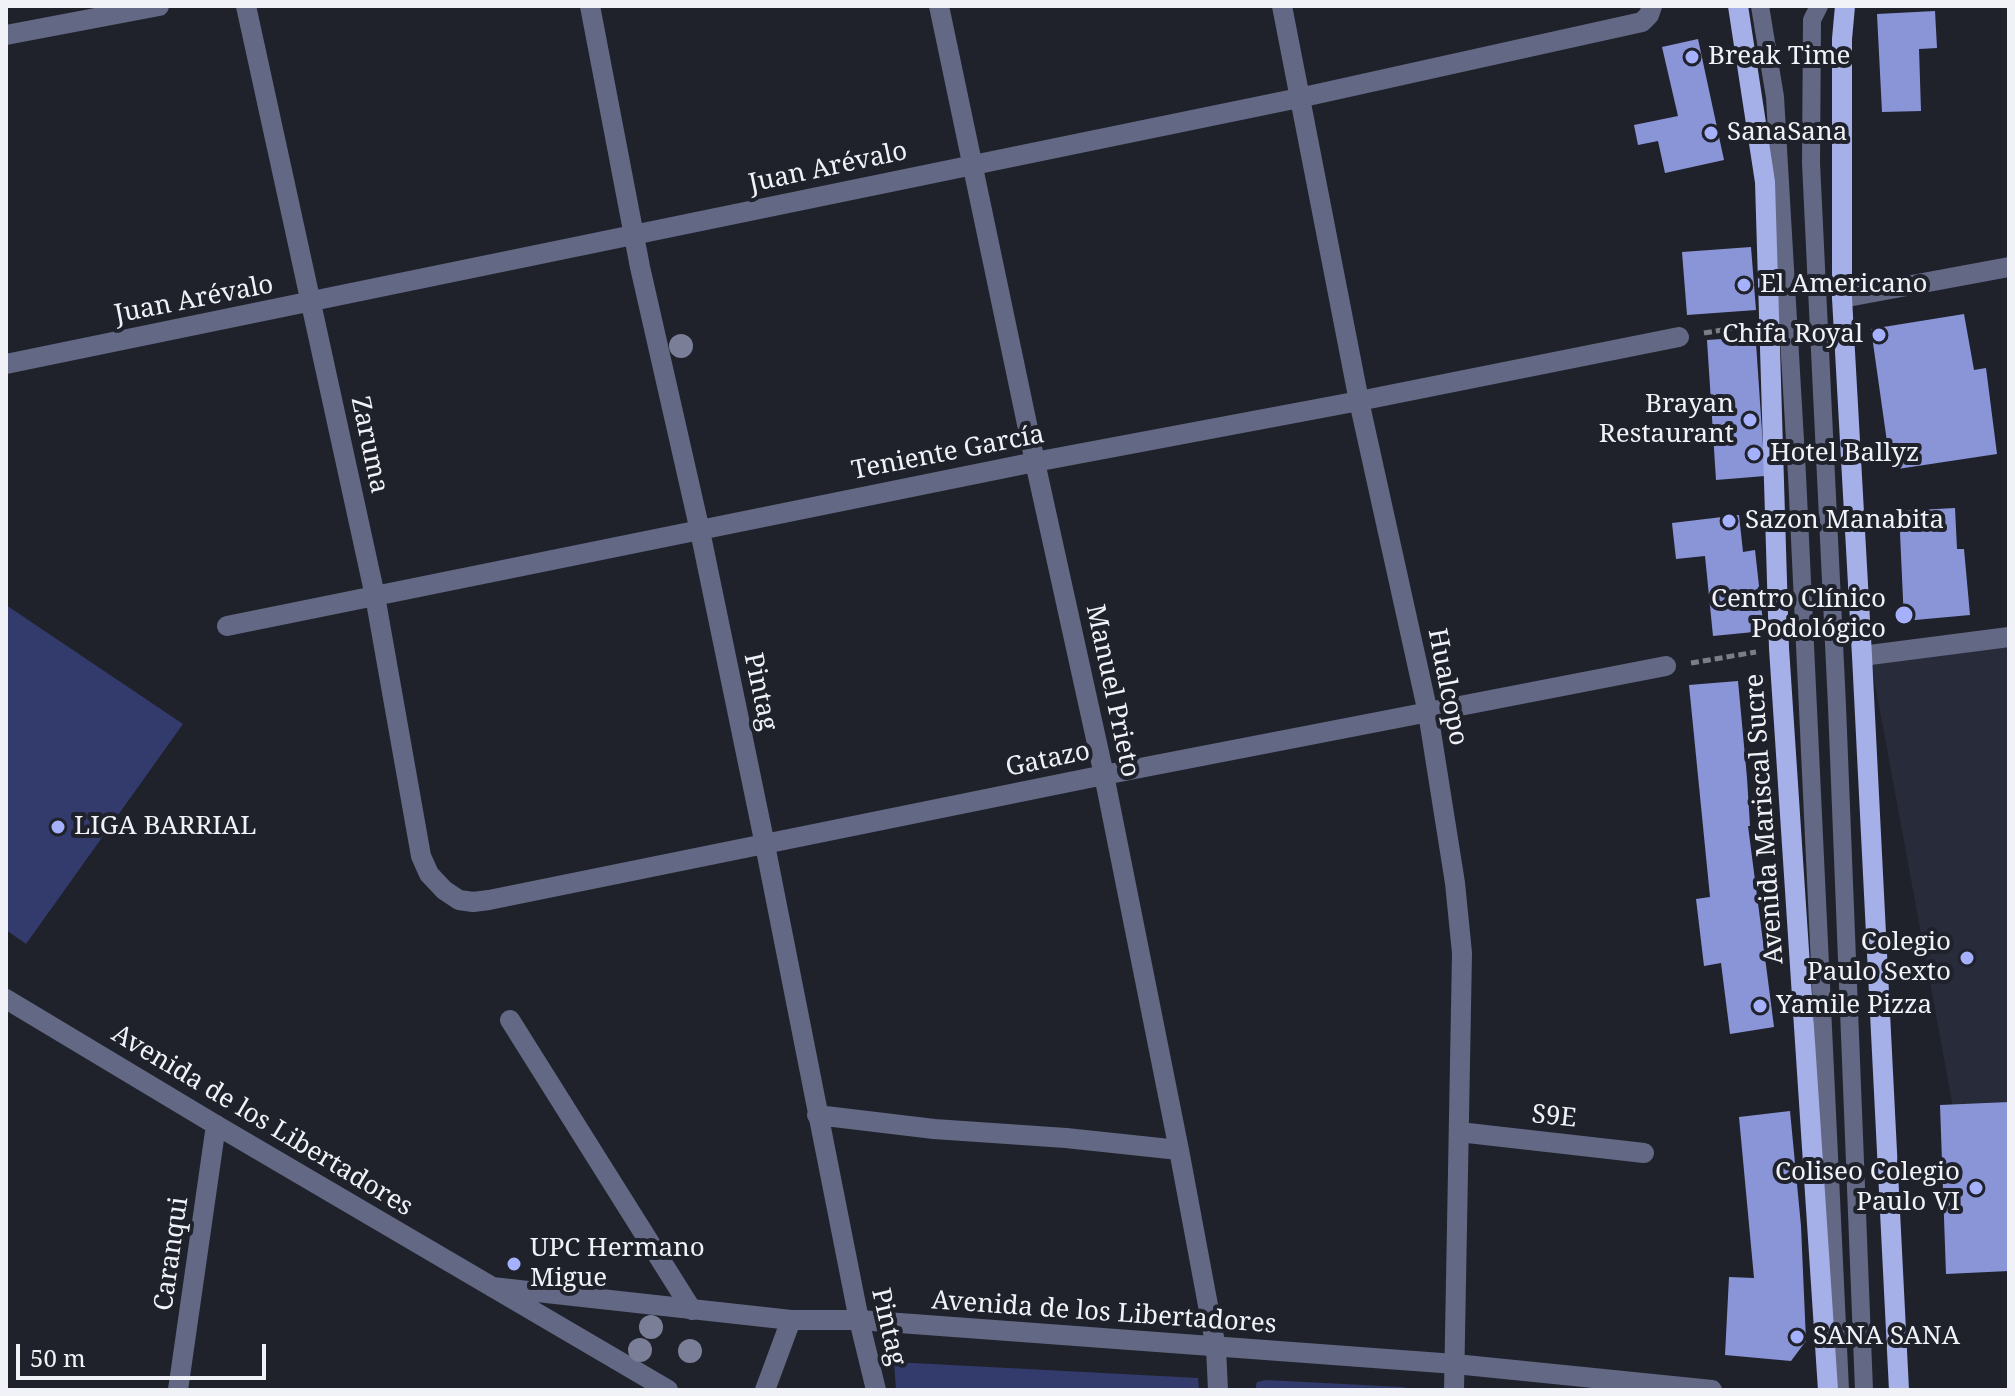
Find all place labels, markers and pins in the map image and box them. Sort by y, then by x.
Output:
place label: Break Time [1708,41,1851,73]
marker: Break Time [1683,48,1701,66]
place label: SanaSana [1727,117,1847,149]
marker: SanaSana [1702,124,1720,142]
place label: El Americano [1760,269,1928,301]
marker: El Americano [1735,276,1753,294]
place label: Chifa Royal [1722,319,1863,351]
marker: Chifa Royal [1870,326,1888,344]
place label: Brayan Restaurant [1599,389,1734,450]
marker: Brayan Restaurant [1741,411,1759,429]
place label: Hotel Ballyz [1770,438,1919,470]
marker: Hotel Ballyz [1745,445,1763,463]
place label: Sazon Manabita [1745,505,1944,537]
marker: Sazon Manabita [1720,512,1738,530]
place label: Centro Clínico Podológico [1711,584,1886,646]
marker: Centro Clínico Podológico [1893,604,1915,626]
place label: LIGA BARRIAL [74,811,256,843]
marker: LIGA BARRIAL [49,818,67,836]
place label: Colegio Paulo Sexto [1807,927,1951,988]
marker: Colegio Paulo Sexto [1958,949,1976,967]
place label: Yamile Pizza [1776,990,1932,1022]
marker: Yamile Pizza [1751,997,1769,1015]
place label: Coliseo Colegio Paulo VI [1775,1157,1960,1218]
marker: Coliseo Colegio Paulo VI [1967,1179,1985,1197]
place label: UPC Hermano Migue [530,1233,705,1294]
marker: UPC Hermano Migue [505,1255,523,1273]
place label: SANA SANA [1813,1321,1960,1353]
marker: SANA SANA [1788,1328,1806,1346]

